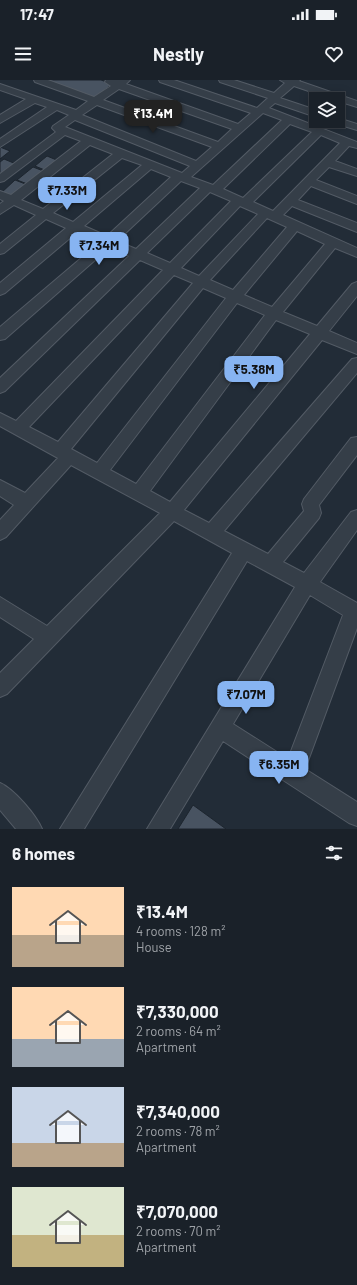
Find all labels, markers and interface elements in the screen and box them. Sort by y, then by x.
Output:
text: 17:47 [20,5,54,23]
icon: menu [12,43,34,65]
text: Nestly [153,43,204,65]
icon: heart [323,43,345,65]
map controls [309,92,345,128]
button: layers [309,92,345,128]
pin: ₹13.4M [120,100,186,134]
text: ₹13.4M [133,105,173,121]
pin: ₹7.33M [34,177,100,211]
text: ₹7.33M [47,182,87,198]
pin: ₹7.34M [66,232,132,266]
text: ₹7.34M [79,237,119,253]
pin: ₹5.38M [221,356,287,390]
text: ₹5.38M [233,361,275,377]
pin: ₹7.07M [213,681,279,715]
text: ₹7.07M [226,686,266,702]
pin: ₹6.35M [246,751,312,785]
text: ₹6.35M [258,756,300,772]
icon: filters [323,842,345,864]
text: 6 homes [12,843,75,863]
text: ₹13.4M [136,901,188,921]
icon: home [44,903,92,951]
text: 4 rooms · 128 m² [136,923,225,939]
text: House [136,939,172,955]
text: ₹7,330,000 [136,1001,219,1021]
icon: home [44,1003,92,1051]
text: 2 rooms · 64 m² [136,1023,221,1039]
text: Apartment [136,1039,197,1055]
text: ₹7,340,000 [136,1101,220,1121]
icon: home [44,1103,92,1151]
text: 2 rooms · 78 m² [136,1123,220,1139]
text: Apartment [136,1139,197,1155]
text: ₹7,070,000 [136,1201,218,1221]
icon: home [44,1203,92,1251]
text: 2 rooms · 70 m² [136,1223,220,1239]
text: Apartment [136,1239,197,1255]

